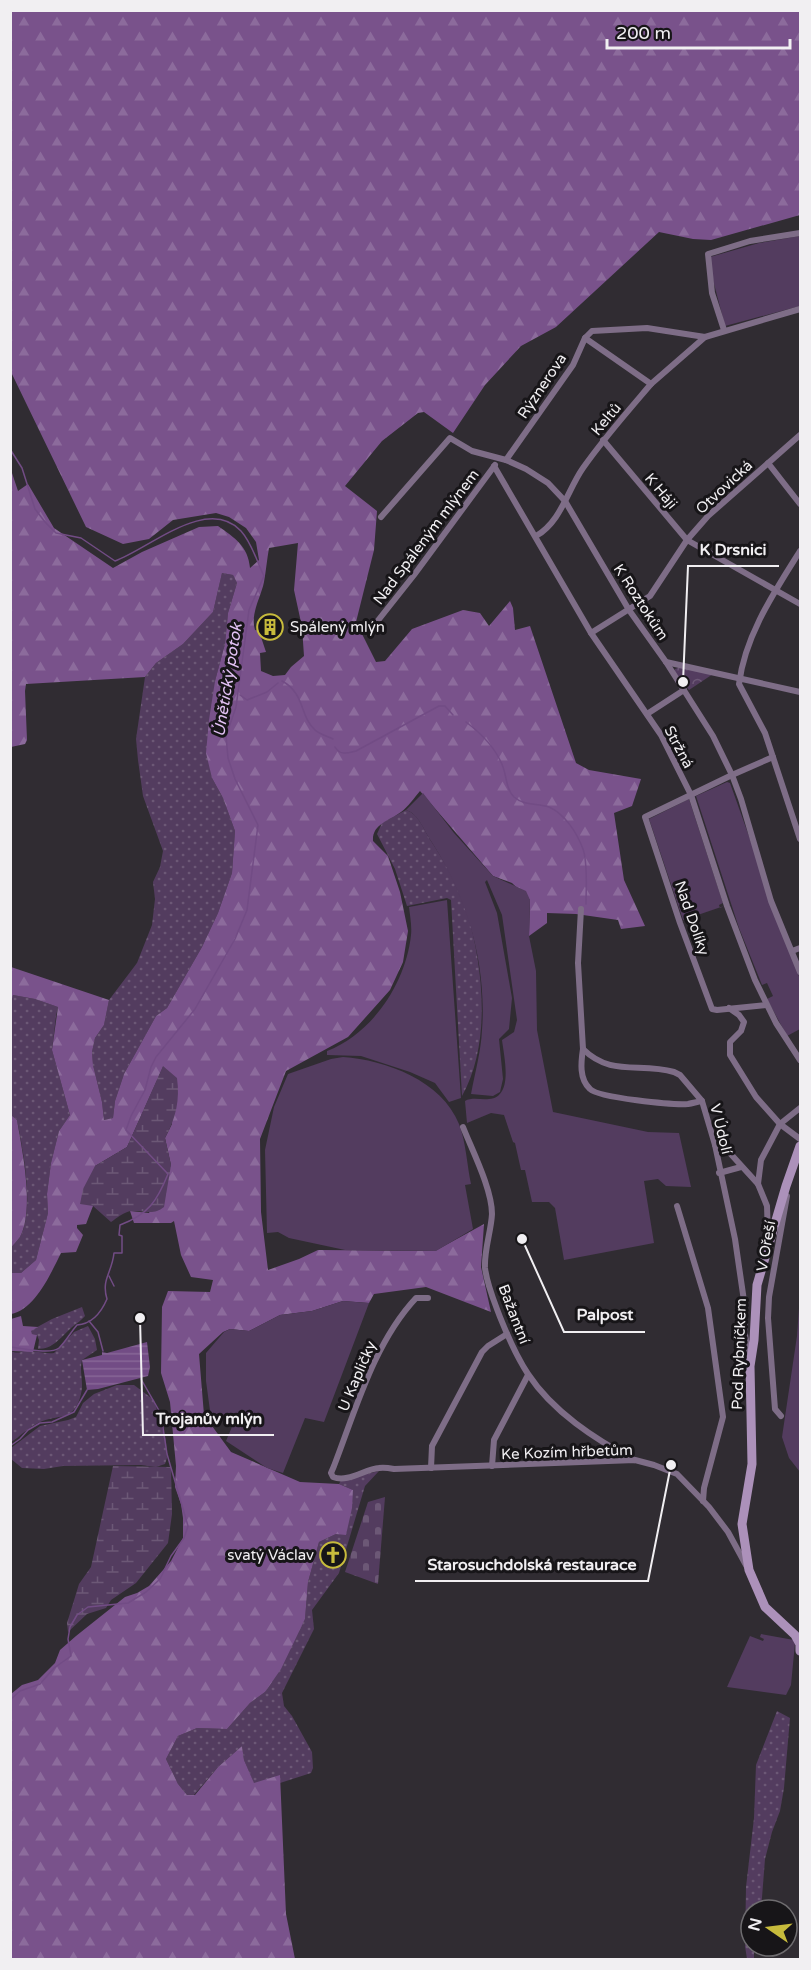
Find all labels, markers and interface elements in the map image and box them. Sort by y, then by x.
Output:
scale bar [607,12,790,50]
text: 200 m [616,22,671,44]
street label: Rýznerova [514,350,570,422]
street label: Keltů [587,399,625,439]
street label: Otvovická [692,456,756,518]
street label: Nad Spáleným mlýnem [369,466,483,608]
street label: K Háji [641,469,681,513]
callout: K Drsnici [688,532,779,566]
text: K Drsnici [700,540,766,560]
street label: K Roztokům [610,561,672,643]
building icon: Spálený mlýn [255,612,285,642]
place label: Spálený mlýn [290,618,385,636]
water label: Únětický potok [209,620,247,738]
street label: Stržná [660,723,698,771]
street label: Nad Dolíky [671,878,713,958]
street label: V Údolí [706,1102,736,1156]
street label: V Ořeší [753,1219,779,1273]
street label: Bažantní [494,1282,534,1347]
callout: Palpost [564,1298,645,1332]
street label: Pod Rybníčkem [728,1298,750,1410]
text: Palpost [577,1305,634,1325]
street label: U Kapličky [334,1338,380,1414]
callout: Trojanův mlýn [143,1401,274,1435]
text: Trojanův mlýn [155,1409,262,1429]
street label: Ke Kozím hřbetům [501,1441,633,1463]
church icon: svatý Václav [318,1540,348,1570]
place label: svatý Václav [227,1546,314,1564]
callout: Starosuchdolská restaurace [415,1547,648,1581]
text: Starosuchdolská restaurace [427,1555,637,1575]
north arrow [739,1898,799,1958]
text: N [744,1916,767,1933]

